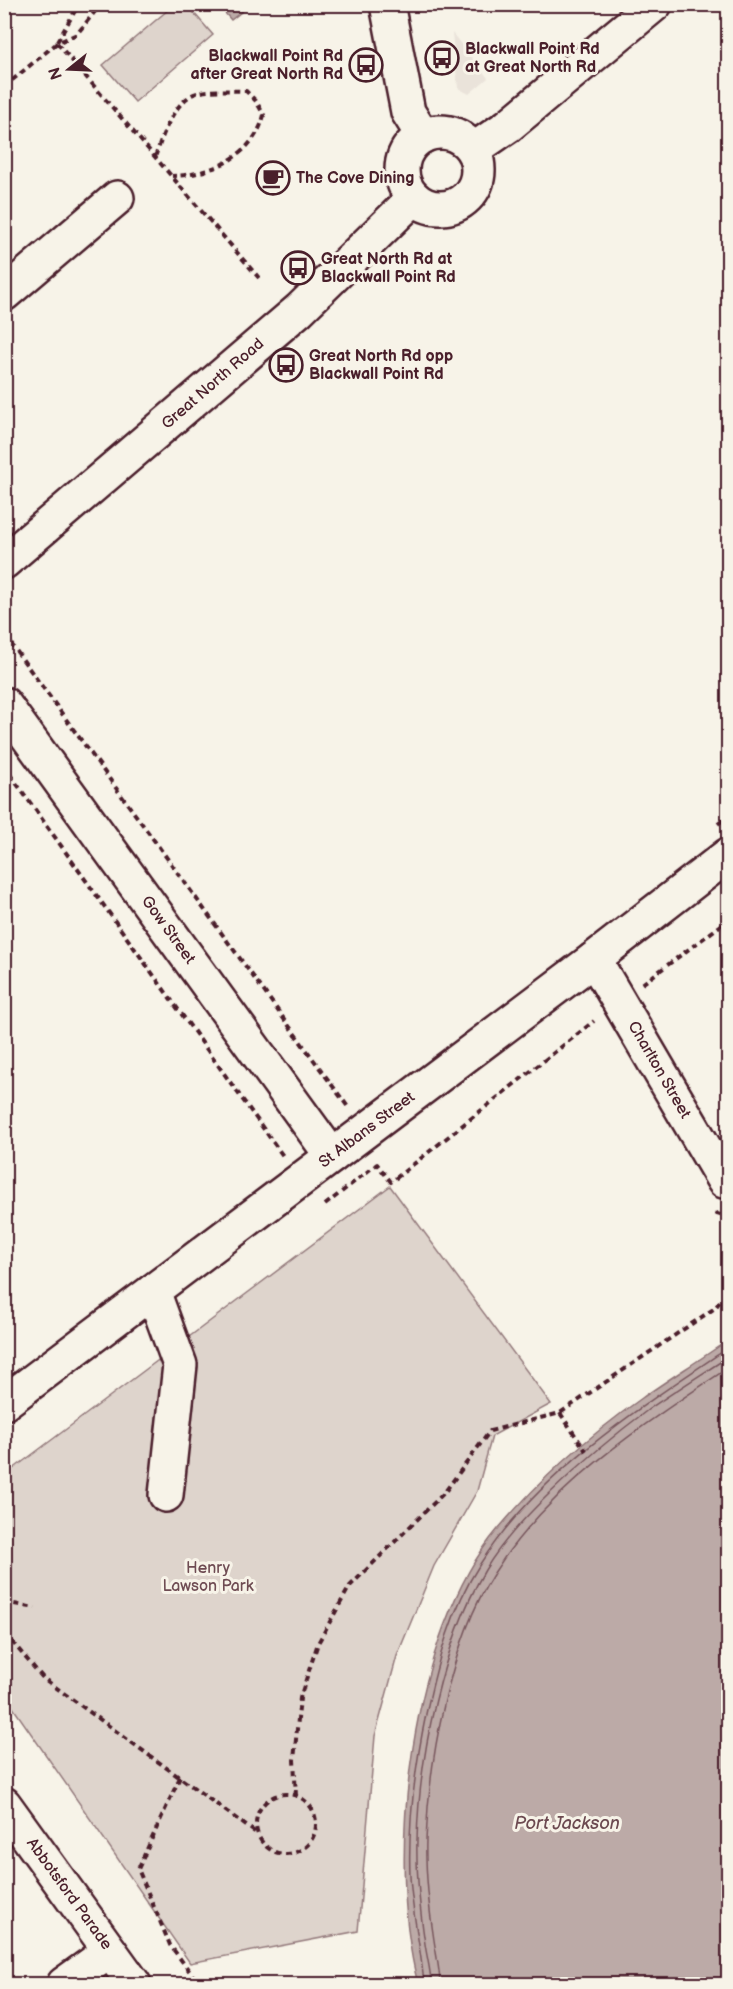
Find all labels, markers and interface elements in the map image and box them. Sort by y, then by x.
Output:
north arrow [39,39,99,99]
bus stop icon: Blackwall Point Rd at Great North Rd [424,40,460,76]
place label: Blackwall Point Rd at Great North Rd [465,40,600,77]
place label: Blackwall Point Rd after Great North Rd [191,47,343,84]
bus stop icon: Blackwall Point Rd after Great North Rd [348,47,384,83]
text: N [45,65,67,82]
cafe icon: The Cove Dining [255,160,291,196]
place label: The Cove Dining [296,169,414,188]
bus stop icon: Great North Rd at Blackwall Point Rd [280,250,316,286]
place label: Great North Rd at Blackwall Point Rd [321,250,456,287]
street label: Great North Road [158,334,268,434]
bus stop icon: Great North Rd opp Blackwall Point Rd [268,347,304,383]
place label: Great North Rd opp Blackwall Point Rd [309,347,453,384]
street label: Gow Street [137,892,199,968]
street label: Charlton Street [623,1018,695,1122]
street label: St Albans Street [315,1088,419,1172]
park label: Henry Lawson Park [163,1559,254,1596]
water label: Port Jackson [514,1813,620,1834]
street label: Abbotsford Parade [22,1834,116,1954]

